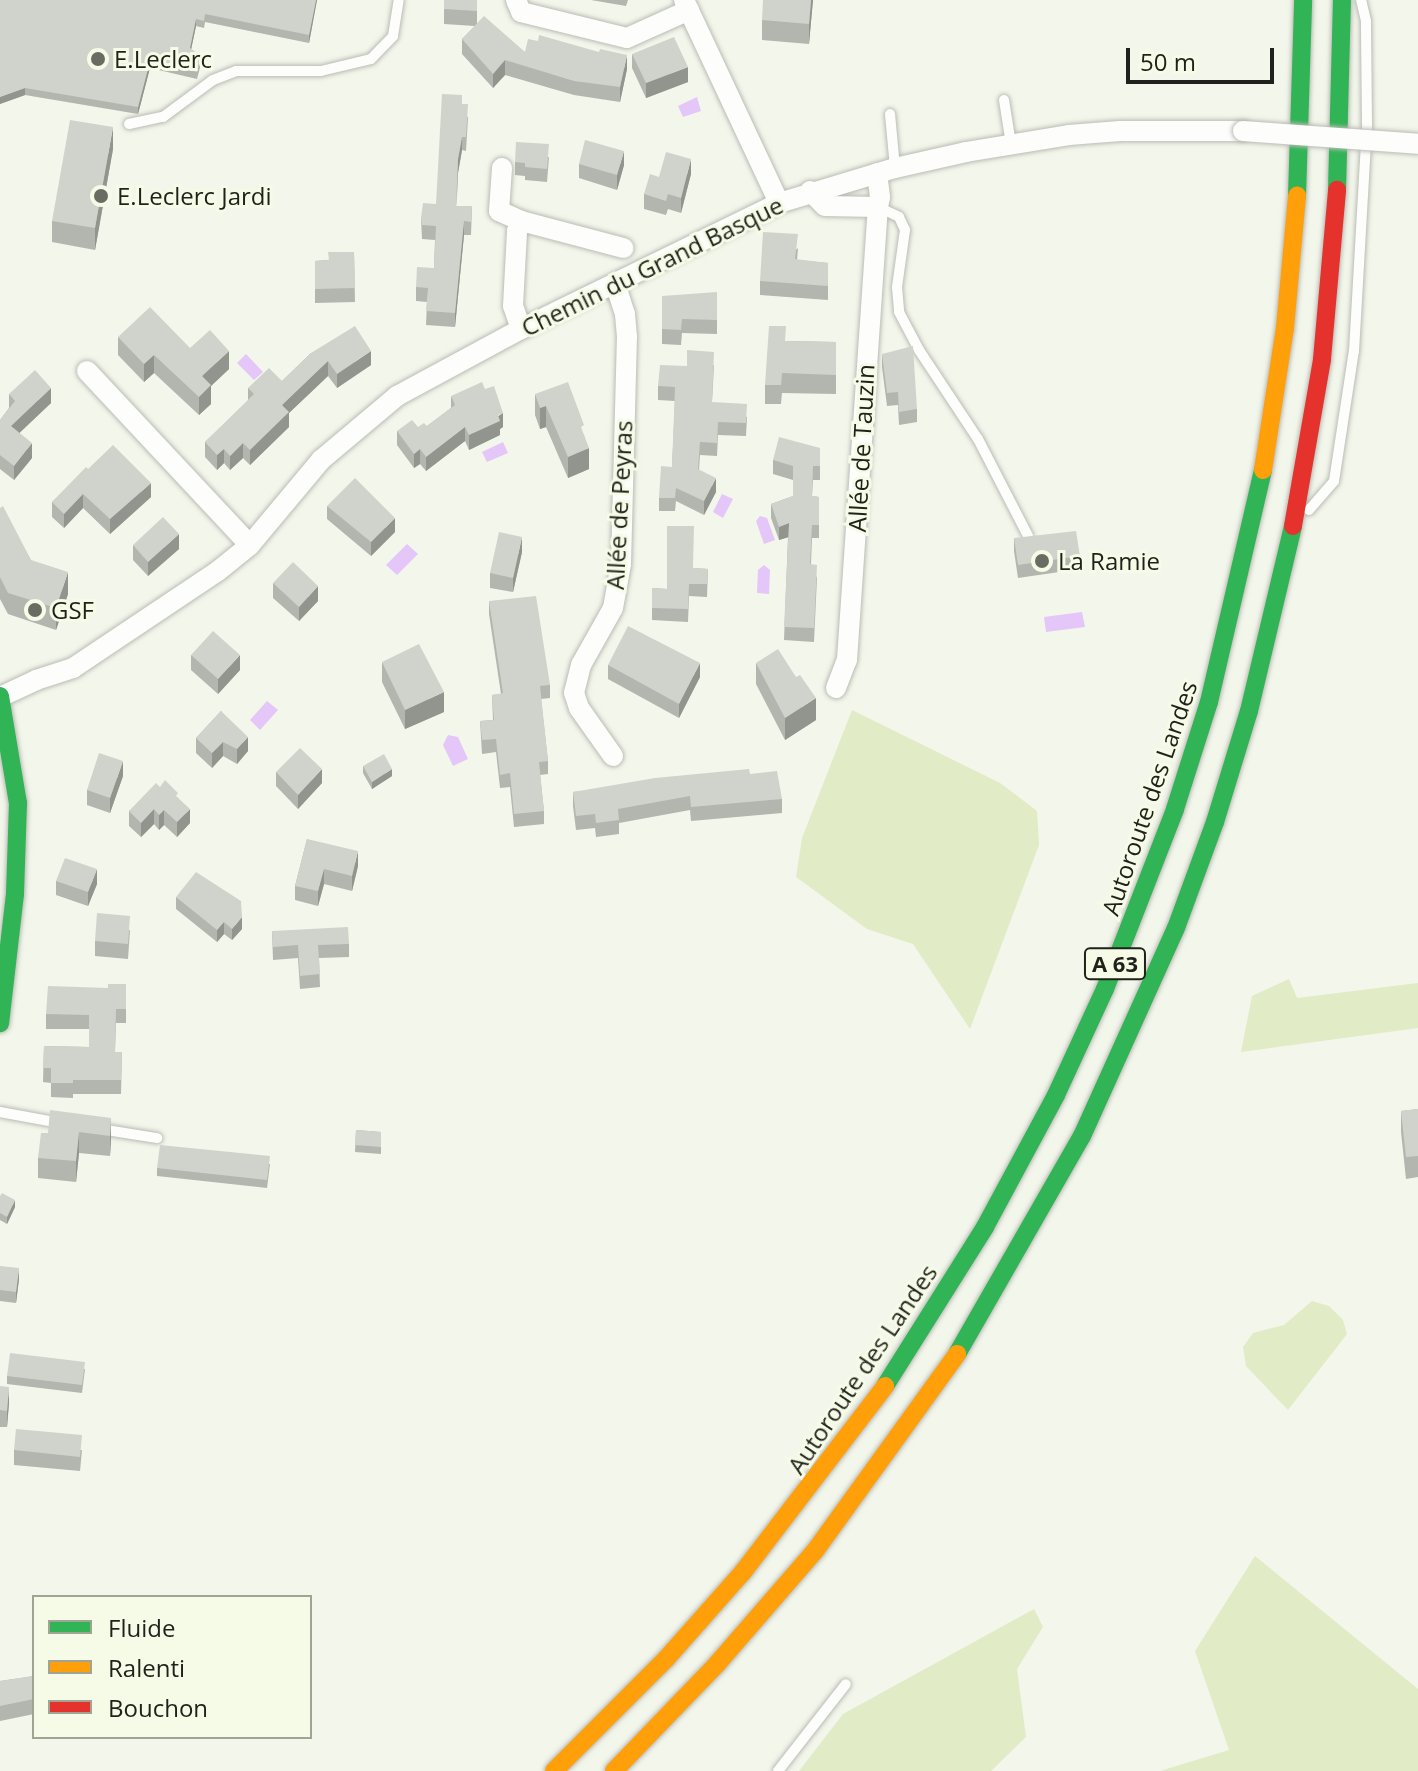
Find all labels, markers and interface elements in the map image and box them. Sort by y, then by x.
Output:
scale bar [1130,32,1278,82]
place label: E.Leclerc [114,45,212,73]
text: 50 m [1140,45,1196,78]
marker: E.Leclerc [89,50,107,68]
place label: E.Leclerc Jardi [117,182,272,210]
marker: E.Leclerc Jardi [92,187,110,205]
street label: Chemin du Grand Basque [516,190,788,342]
street label: Allée de Tauzin [842,363,880,533]
street label: Allée de Peyras [600,420,638,590]
place label: La Ramie [1058,547,1160,575]
marker: La Ramie [1033,552,1051,570]
place label: GSF [51,596,94,624]
marker: GSF [26,601,44,619]
street label: Autoroute des Landes [1095,677,1203,919]
road number: A 63 [1083,946,1147,982]
street label: Autoroute des Landes [781,1259,943,1479]
legend [32,1595,312,1739]
text: Fluide [108,1611,175,1644]
text: Ralenti [108,1651,185,1684]
text: Bouchon [108,1691,208,1724]

